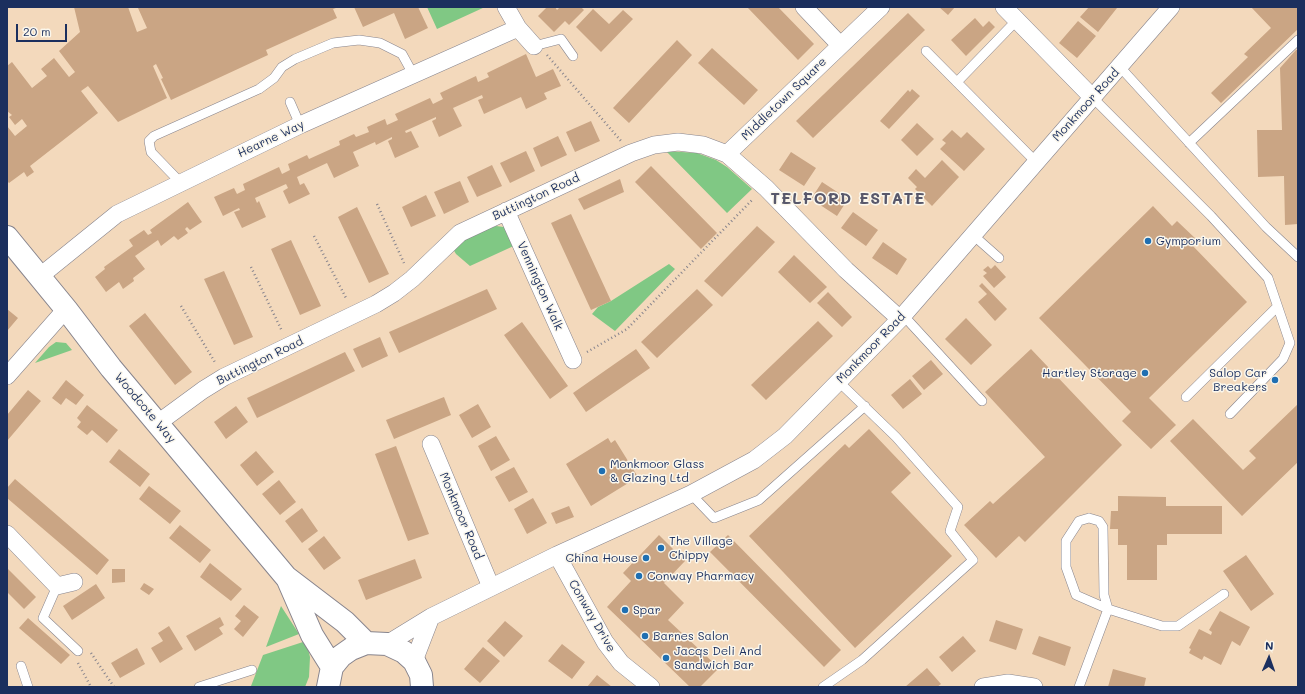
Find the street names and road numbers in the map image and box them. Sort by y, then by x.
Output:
street label: Middletown Square [738,55,830,143]
street label: Monkmoor Road [1049,66,1123,144]
street label: Hearne Way [235,117,307,161]
street label: Buttington Road [490,170,582,224]
street label: Vennington Walk [514,239,566,333]
street label: Monkmoor Road [833,309,909,387]
street label: Buttington Road [214,334,306,388]
street label: Woodcote Way [111,370,179,446]
street label: Monkmoor Road [436,470,486,562]
street label: Conway Drive [566,577,618,655]

